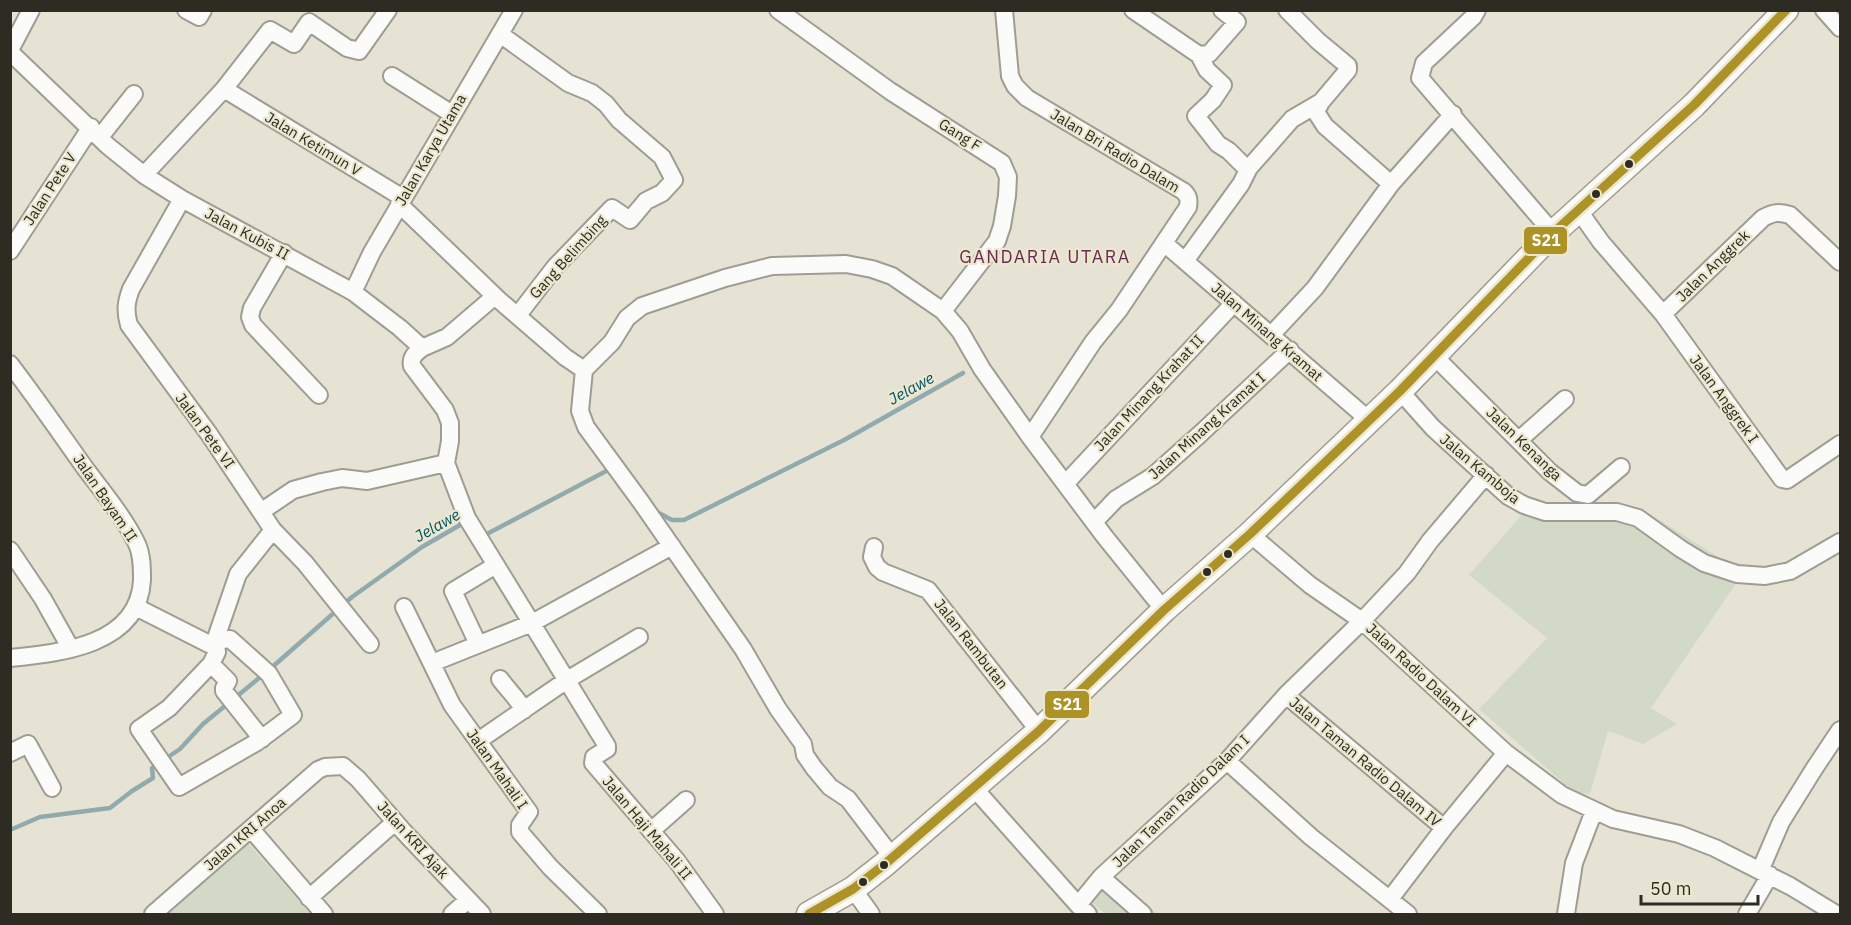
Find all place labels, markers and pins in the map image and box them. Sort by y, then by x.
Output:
unlabelled marker [1623,158,1635,170]
unlabelled marker [1590,188,1602,200]
unlabelled marker [1222,548,1234,560]
unlabelled marker [1201,566,1213,578]
unlabelled marker [878,859,890,871]
unlabelled marker [857,876,869,888]

